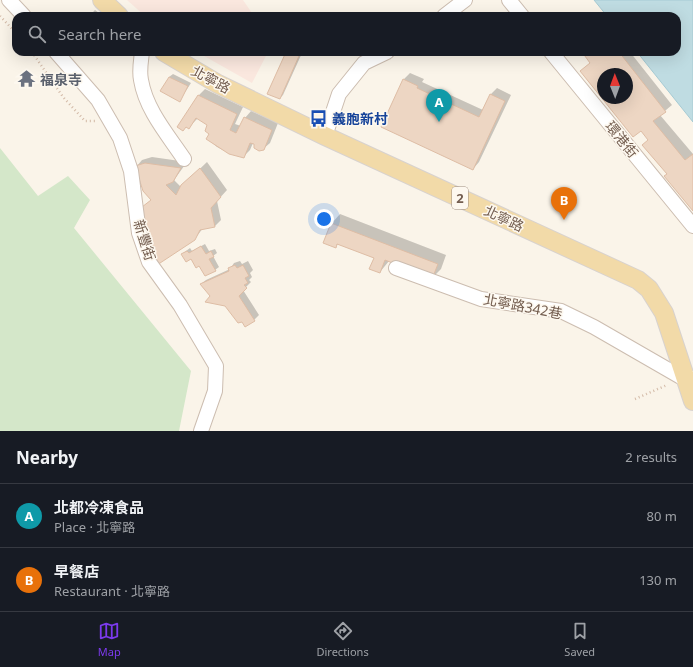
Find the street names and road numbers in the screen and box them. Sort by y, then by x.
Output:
street label: 北寧路 [188,61,234,97]
street label: 環港街 [601,117,643,161]
road number: 2 [452,187,468,209]
street label: 北寧路 [481,201,527,235]
street label: 新豐街 [130,217,160,263]
street label: 北寧路342巷 [482,289,564,323]

